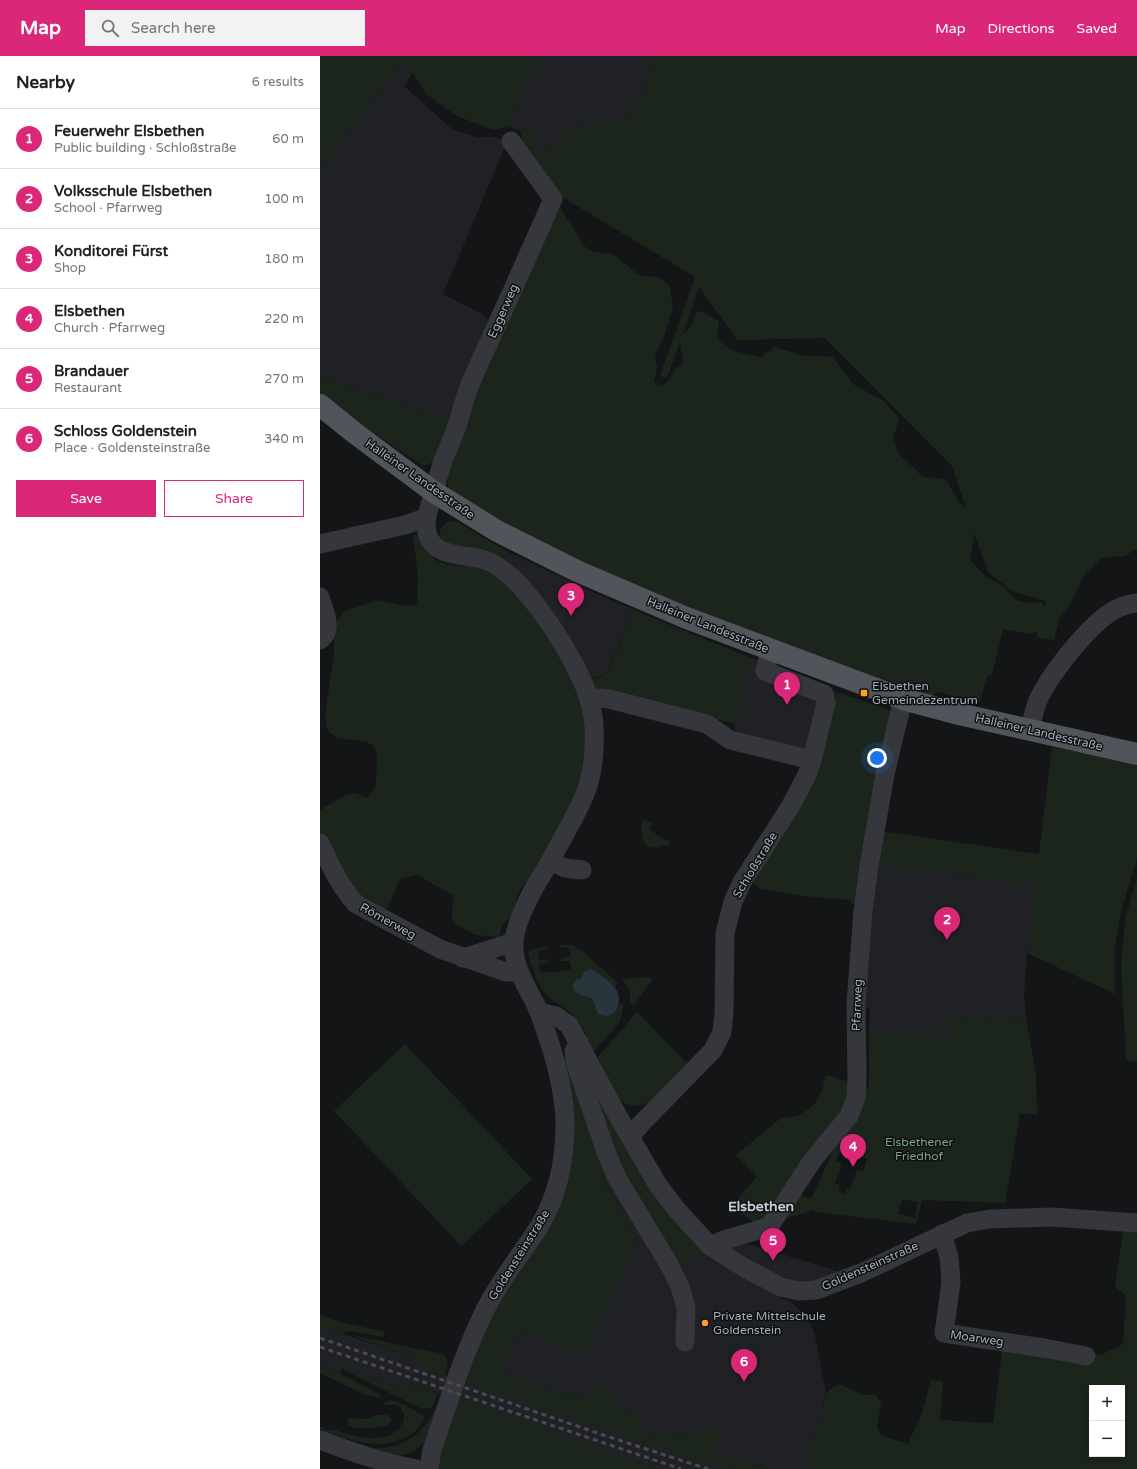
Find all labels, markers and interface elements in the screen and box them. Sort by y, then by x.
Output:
search box [85,10,365,46]
text: Map [20,17,61,39]
icon: search [99,17,121,39]
text: Search here [131,19,215,37]
text: Map [935,20,966,37]
text: Directions [988,20,1055,37]
text: Saved [1077,20,1117,37]
text: Nearby [16,72,75,93]
text: 6 results [252,74,304,90]
text: Feuerwehr Elsbethen [54,122,204,140]
text: 1 [25,131,33,147]
text: 60 m [272,131,304,147]
text: Public building · Schloßstraße [54,140,236,156]
text: Volksschule Elsbethen [54,182,212,200]
text: 2 [25,191,33,207]
text: 100 m [264,191,304,207]
text: School · Pfarrweg [54,200,163,216]
text: Konditorei Fürst [54,242,168,260]
text: 3 [25,251,33,267]
text: 180 m [264,251,304,267]
text: Shop [54,260,86,276]
street label: Eggerweg [485,282,521,340]
text: Elsbethen [54,302,125,320]
text: 4 [25,311,33,327]
text: 220 m [264,311,304,327]
text: Church · Pfarrweg [54,320,165,336]
text: Brandauer [54,362,129,380]
text: 5 [25,371,33,387]
text: 270 m [264,371,304,387]
text: Restaurant [54,380,122,396]
text: Schloss Goldenstein [54,422,197,440]
text: 6 [25,431,33,447]
text: 340 m [264,431,304,447]
street label: Halleiner Landesstraße [363,436,478,522]
text: Place · Goldensteinstraße [54,440,210,456]
button: Save [16,480,156,517]
button: Share [164,480,304,517]
pin: 3 [558,583,584,616]
street label: Halleiner Landesstraße [645,594,771,656]
pin: 1 [774,672,800,705]
place label: Elsbethen Gemeindezentrum [872,679,978,707]
marker: Elsbethen Gemeindezentrum [859,688,869,698]
street label: Halleiner Landesstraße [974,711,1104,754]
your location [867,748,887,768]
street label: Schloßstraße [730,829,780,900]
street label: Römerweg [357,900,419,942]
pin: 2 [934,907,960,940]
street label: Pfarrweg [849,979,865,1031]
pin: 4 [840,1134,866,1167]
park label: Elsbethener Friedhof [885,1135,953,1163]
district label: Elsbethen [728,1198,794,1215]
street label: Goldensteinstraße [485,1207,553,1303]
pin: 5 [760,1228,786,1261]
street label: Goldensteinstraße [820,1238,921,1294]
place label: Private Mittelschule Goldenstein [713,1309,826,1337]
marker: Private Mittelschule Goldenstein [700,1318,710,1328]
street label: Moarweg [949,1327,1005,1349]
pin: 6 [731,1349,757,1382]
map controls [1089,1385,1125,1457]
button: + [1089,1385,1125,1421]
button: − [1089,1421,1125,1457]

